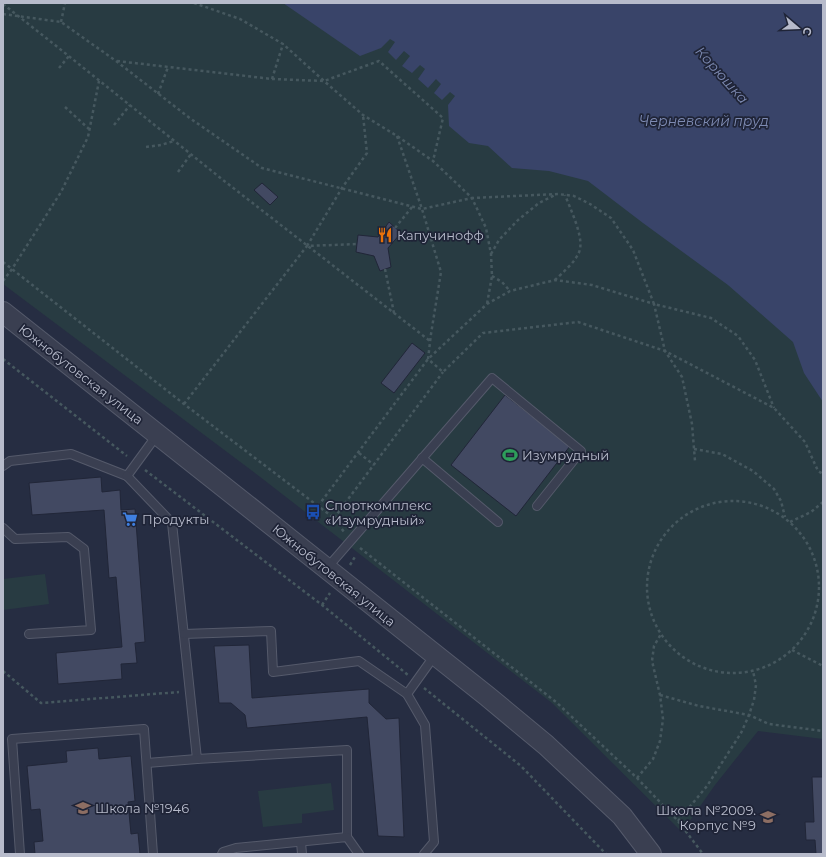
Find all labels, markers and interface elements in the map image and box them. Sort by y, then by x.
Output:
north arrow [778,8,818,48]
text: С [800,25,815,37]
water label: Корюшка [692,43,752,107]
water label: Черневский пруд [639,112,769,130]
restaurant icon: Капучинофф [376,226,394,244]
place label: Капучинофф [397,227,484,243]
street label: Южнобутовская улица [16,320,146,428]
sports icon: Изумрудный [501,446,519,464]
place label: Изумрудный [522,447,609,463]
place label: Спорткомплекс «Изумрудный» [325,497,432,528]
bus stop icon: Спорткомплекс «Изумрудный» [304,503,322,521]
supermarket icon: Продукты [121,510,139,528]
place label: Продукты [142,511,209,527]
street label: Южнобутовская улица [269,520,399,630]
school or university icon: Школа №1946 [74,799,92,817]
place label: Школа №1946 [95,800,189,816]
place label: Школа №2009. Корпус №9 [656,802,756,833]
school or university icon: Школа №2009. Корпус №9 [759,808,777,826]

